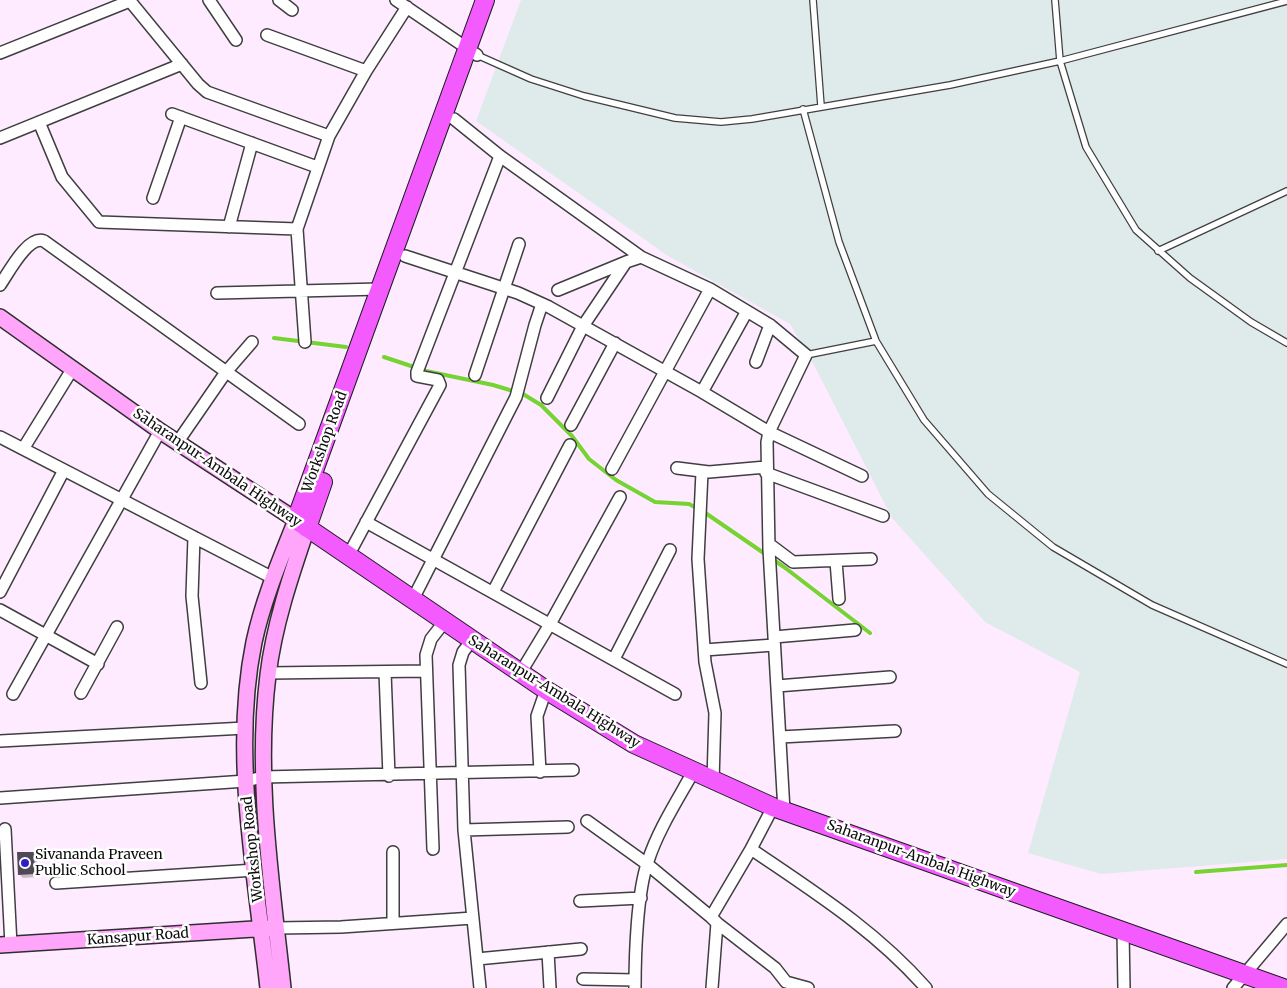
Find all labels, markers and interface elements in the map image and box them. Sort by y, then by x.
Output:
street label: Workshop Road [299,389,351,495]
street label: Saharanpur-Ambala Highway [130,405,304,531]
street label: Saharanpur-Ambala Highway [465,632,643,752]
street label: Workshop Road [239,795,267,903]
street label: Saharanpur-Ambala Highway [824,817,1018,901]
place label: Sivananda Praveen Public School [35,847,163,880]
marker: Sivananda Praveen Public School [19,857,31,869]
street label: Kansapur Road [86,925,190,949]

